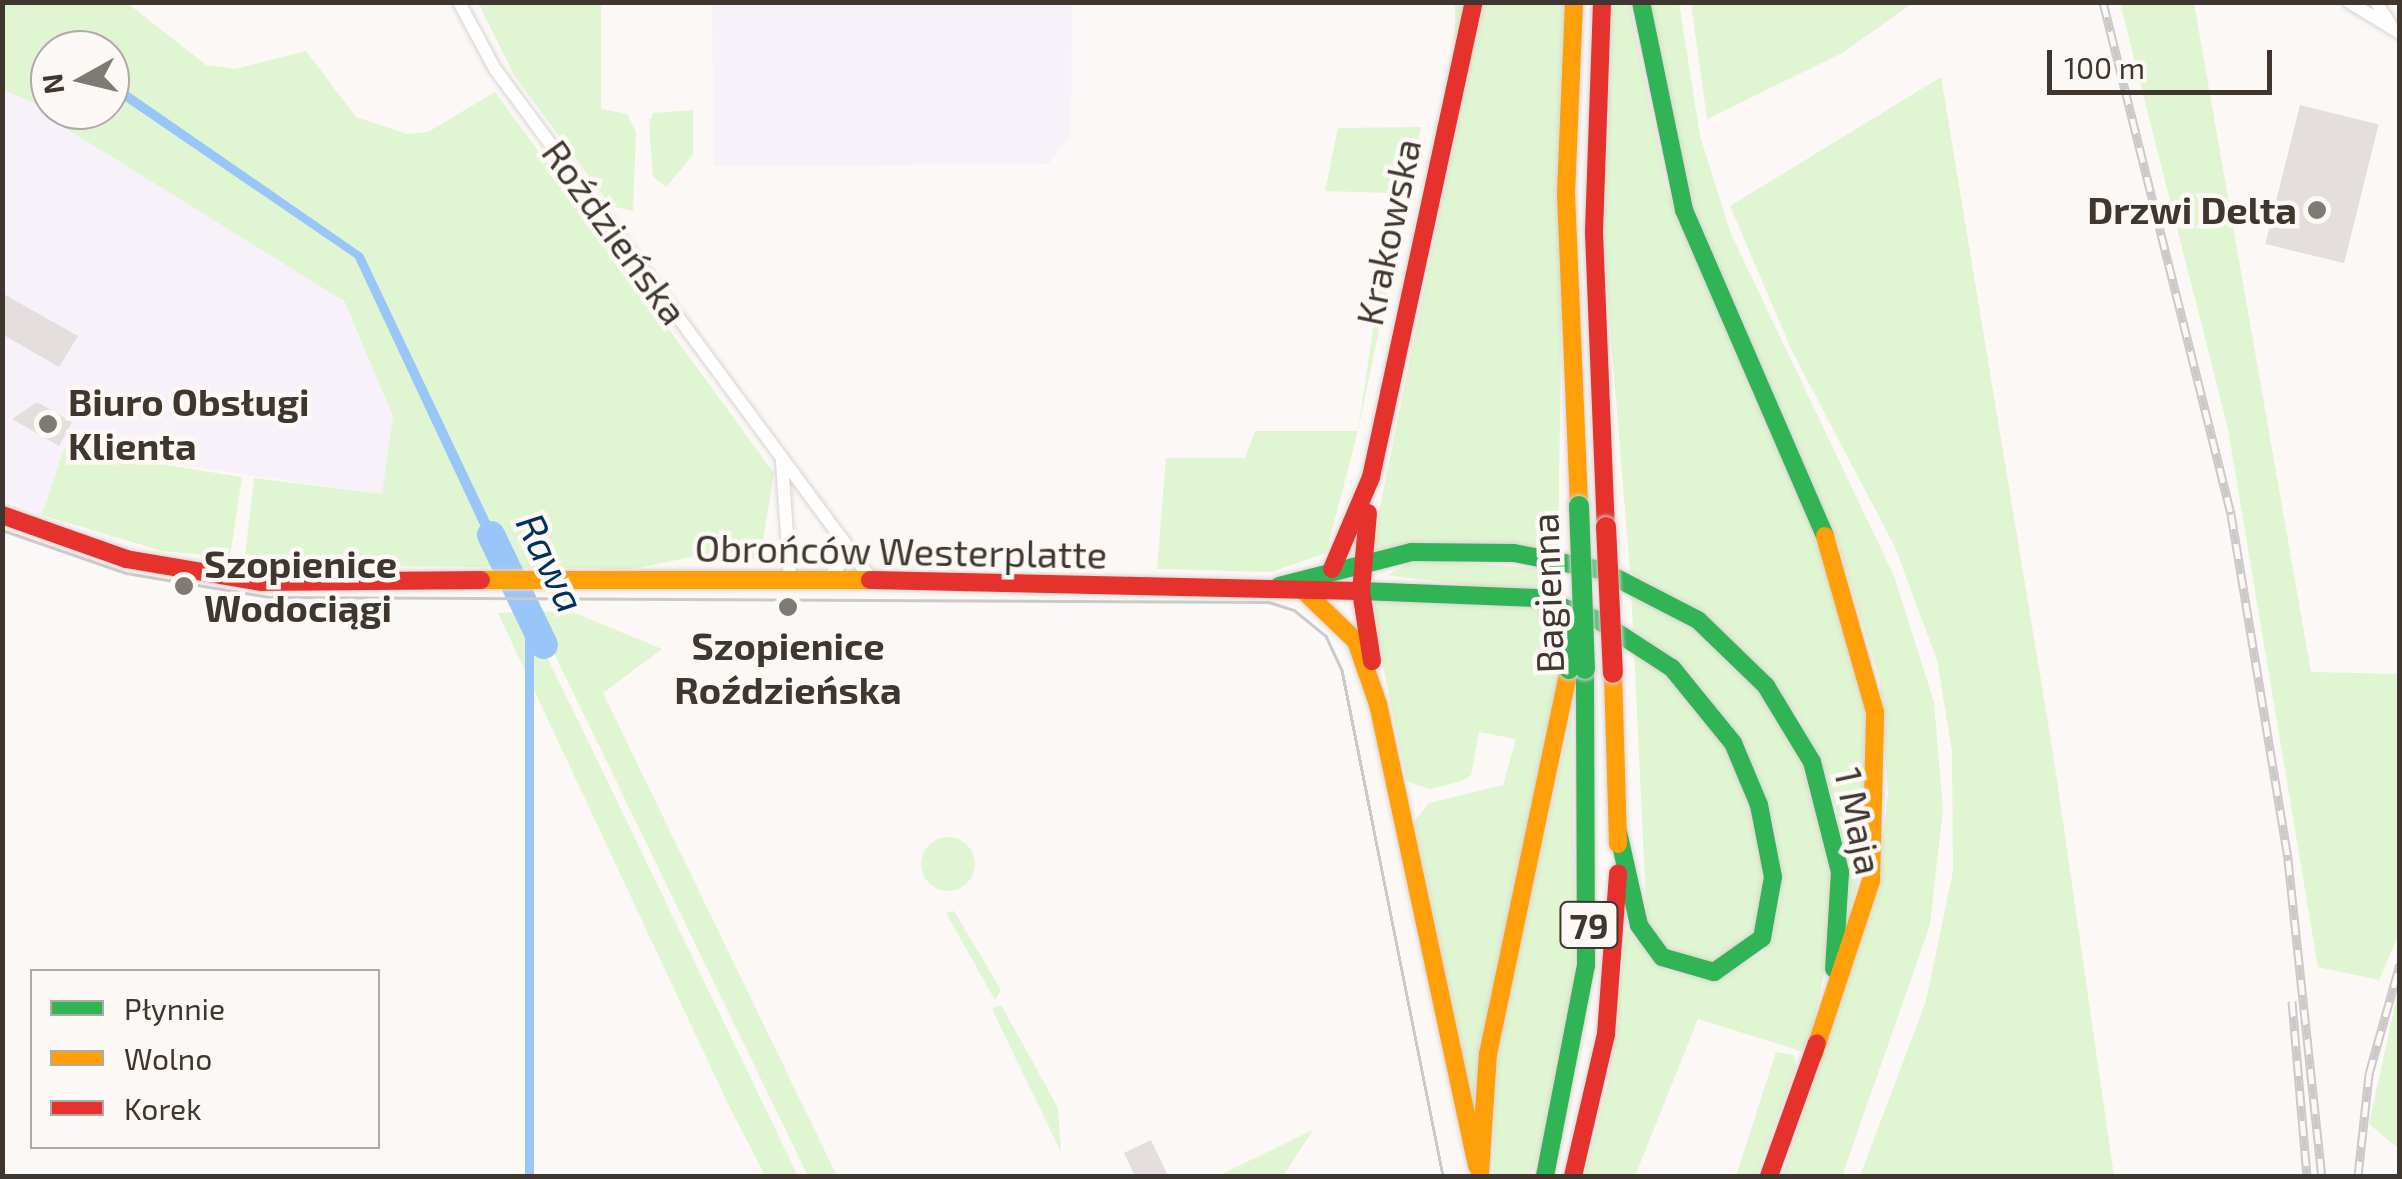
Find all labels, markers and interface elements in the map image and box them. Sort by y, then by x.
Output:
north arrow [30,30,130,130]
scale bar [2052,30,2277,92]
text: 100 m [2064,49,2145,85]
text: N [34,72,71,96]
street label: Roździeńska [533,131,697,333]
street label: Krakowska [1346,135,1430,329]
place label: Drzwi Delta [2087,187,2297,233]
marker: Drzwi Delta [2306,199,2328,221]
place label: Biuro Obsługi Klienta [68,379,310,468]
marker: Biuro Obsługi Klienta [37,413,59,435]
water label: Rawa [508,505,596,619]
street label: Bagienna [1521,512,1573,674]
street label: Obrońców Westerplatte [694,525,1108,577]
place label: Szopienice Wodociągi [204,541,397,630]
marker: Szopienice Wodociągi [173,575,195,597]
marker: Szopienice Roździeńska [777,596,799,618]
place label: Szopienice Roździeńska [674,623,902,712]
street label: 1 Maja [1825,763,1893,879]
road number: 79 [1559,895,1619,955]
legend [30,969,380,1149]
text: Płynnie [124,990,225,1026]
text: Wolno [124,1040,212,1076]
text: Korek [124,1090,201,1126]

